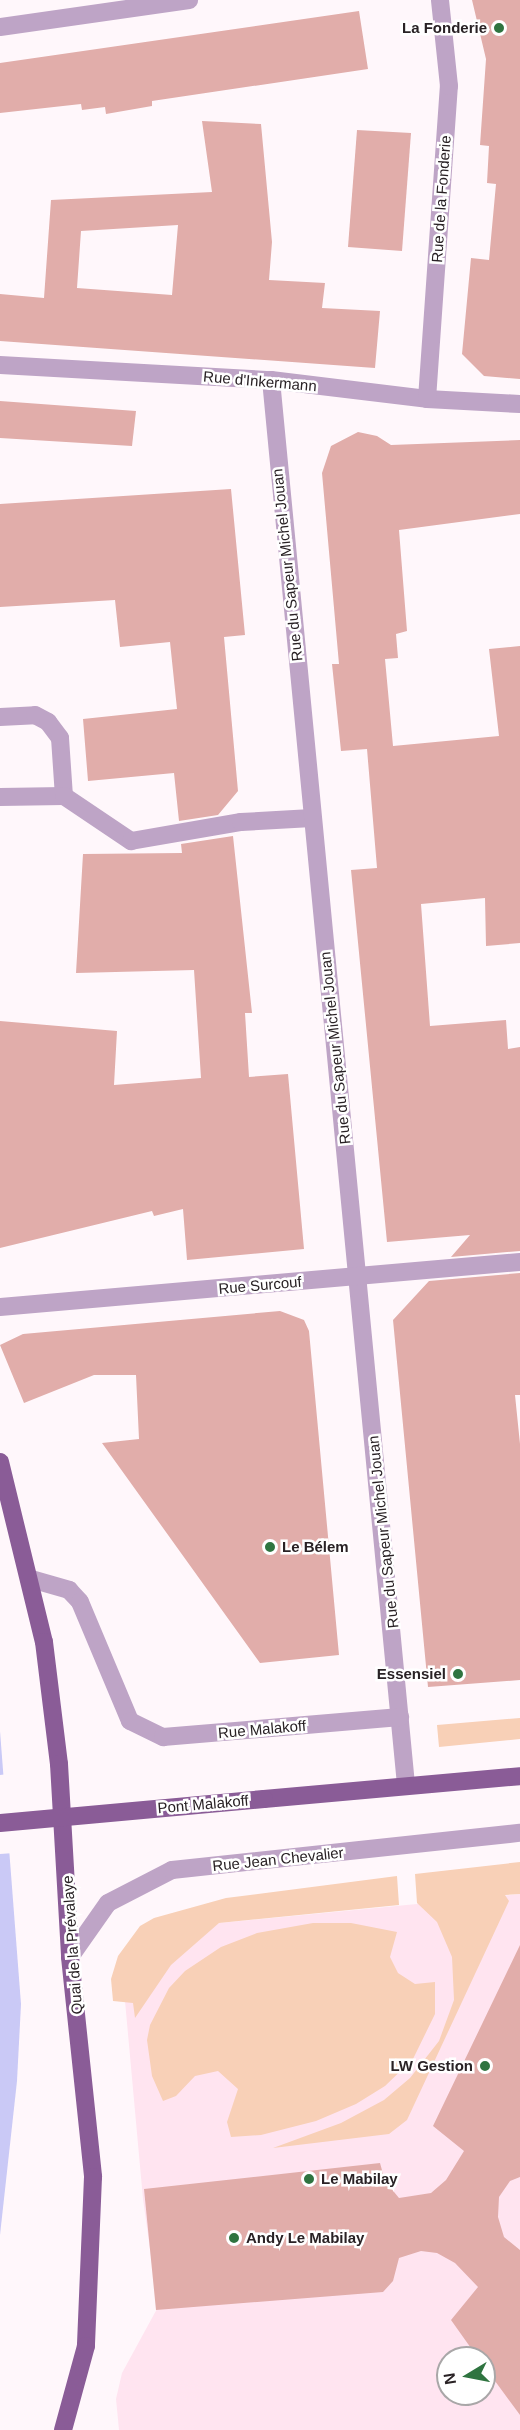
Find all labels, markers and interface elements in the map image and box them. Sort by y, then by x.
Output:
place label: La Fonderie [402,19,487,37]
marker: La Fonderie [492,21,506,35]
street label: Rue de la Fonderie [428,135,454,263]
street label: Rue d'Inkermann [203,367,317,395]
street label: Rue du Sapeur Michel Jouan [268,468,306,662]
street label: Rue du Sapeur Michel Jouan [316,951,354,1145]
street label: Rue Surcouf [218,1272,302,1298]
street label: Rue du Sapeur Michel Jouan [364,1435,402,1629]
place label: Le Bélem [282,1538,349,1556]
marker: Le Bélem [263,1540,277,1554]
place label: Essensiel [377,1665,446,1683]
marker: Essensiel [451,1667,465,1681]
street label: Rue Malakoff [217,1716,307,1742]
street label: Pont Malakoff [157,1791,249,1817]
street label: Rue Jean Chevalier [212,1843,344,1875]
street label: Quai de la Prévalaye [58,1875,86,2015]
place label: LW Gestion [390,2057,473,2075]
marker: LW Gestion [478,2059,492,2073]
place label: Le Mabilay [321,2170,398,2188]
marker: Le Mabilay [302,2172,316,2186]
place label: Andy Le Mabilay [246,2229,364,2247]
marker: Andy Le Mabilay [227,2231,241,2245]
north arrow [436,2346,496,2406]
text: N [440,2372,459,2386]

